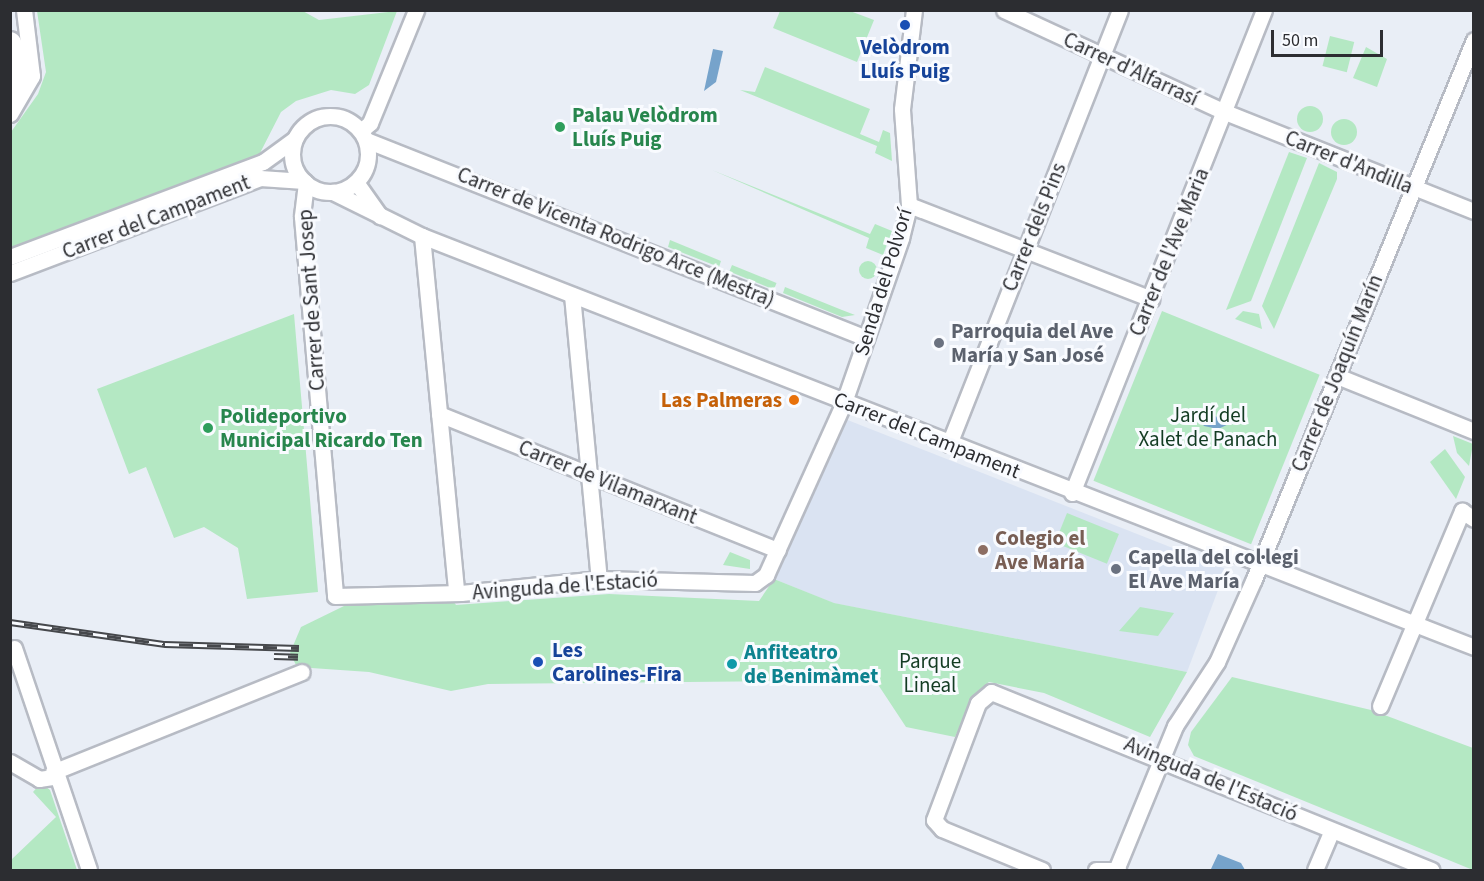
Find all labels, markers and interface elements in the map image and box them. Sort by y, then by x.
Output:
marker: Velòdrom Lluís Puig [898,18,912,32]
scale bar [1274,18,1386,56]
street label: Carrer d'Alfarrasí [1059,27,1203,111]
text: 50 m [1282,28,1318,53]
place label: Velòdrom Lluís Puig [860,34,950,84]
place label: Palau Velòdrom Lluís Puig [572,102,718,152]
marker: Palau Velòdrom Lluís Puig [553,120,567,134]
street label: Carrer d'Andilla [1281,125,1417,199]
street label: Carrer dels Pins [997,159,1071,295]
street label: Carrer de Vicenta Rodrigo Arce (Mestra) [454,162,778,312]
street label: Carrer de l'Ave Maria [1124,164,1214,340]
street label: Carrer del Campament [59,170,253,264]
street label: Senda del Polvorí [849,205,917,359]
street label: Carrer de Sant Josep [292,208,330,392]
street label: Carrer de Joaquín Marín [1286,271,1388,475]
place label: Parroquia del Ave María y San José [951,318,1114,368]
marker: Parroquia del Ave María y San José [932,336,946,350]
street label: Carrer del Campament [830,386,1024,484]
place label: Las Palmeras [661,387,782,413]
marker: Las Palmeras [787,393,801,407]
park label: Jardí del Xalet de Panach [1139,402,1277,452]
place label: Polideportivo Municipal Ricardo Ten [220,403,423,453]
marker: Polideportivo Municipal Ricardo Ten [201,421,215,435]
street label: Carrer de Vilamarxant [515,435,701,529]
place label: Colegio el Ave María [995,525,1085,575]
marker: Colegio el Ave María [976,543,990,557]
place label: Capella del col·legi El Ave María [1128,544,1299,594]
marker: Capella del col·legi El Ave María [1109,562,1123,576]
street label: Avinguda de l'Estació [471,567,659,605]
place label: Les Carolines-Fira [552,637,682,687]
place label: Anfiteatro de Benimàmet [744,639,878,689]
park label: Parque Lineal [899,648,961,698]
marker: Les Carolines-Fira [529,653,547,671]
marker: Anfiteatro de Benimàmet [725,657,739,671]
street label: Avinguda de l'Estació [1121,731,1301,827]

